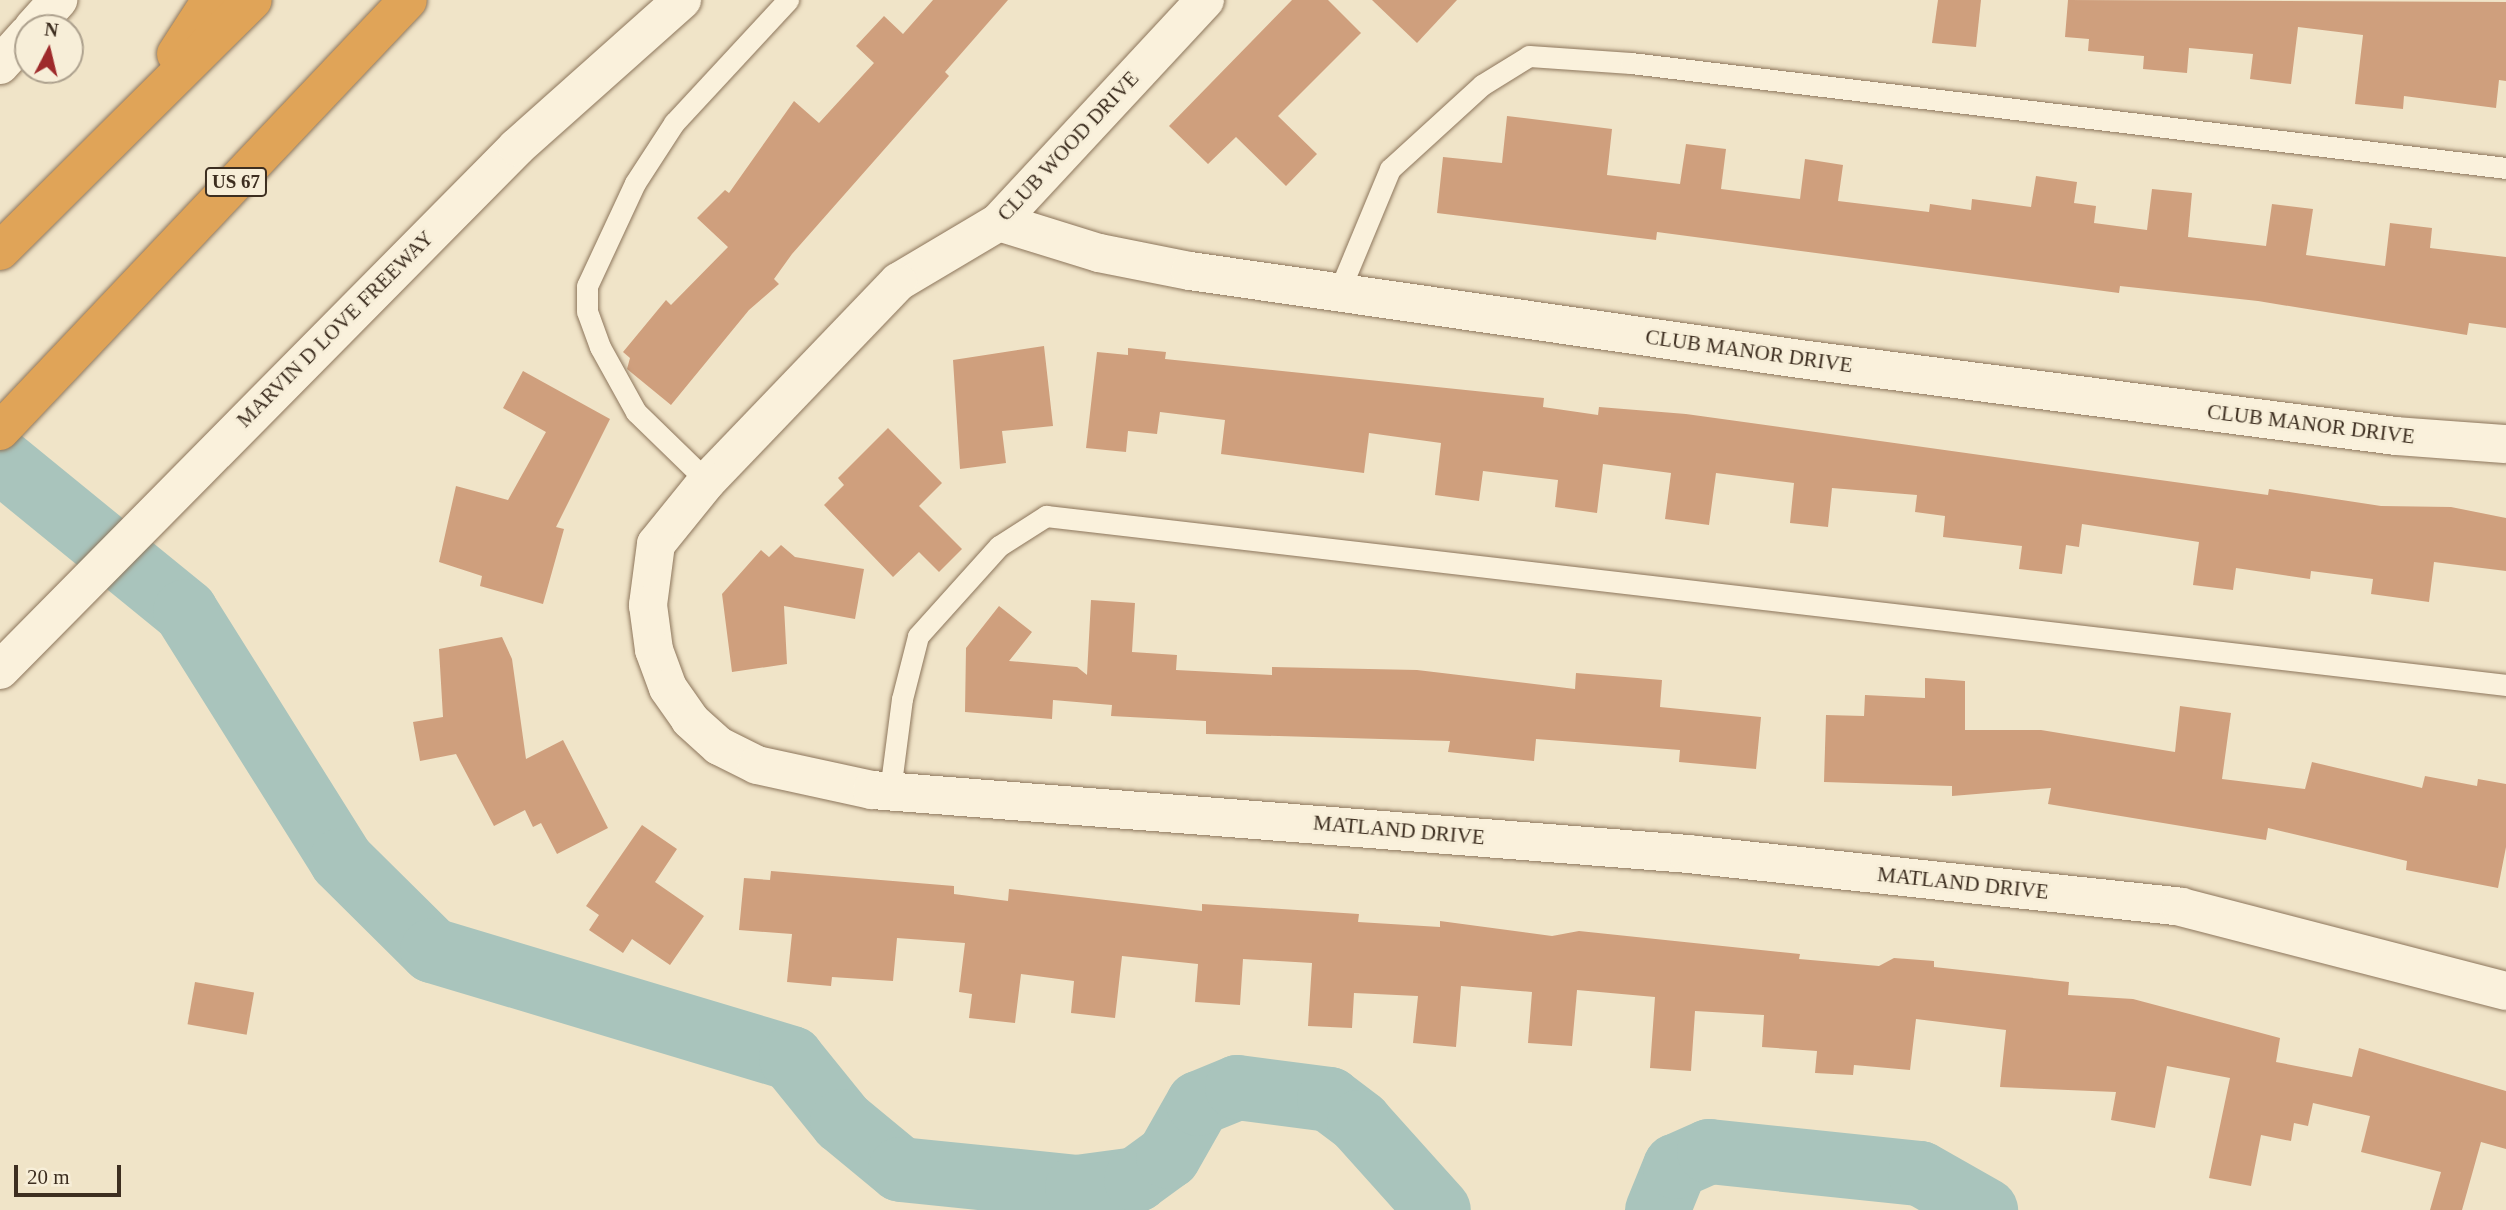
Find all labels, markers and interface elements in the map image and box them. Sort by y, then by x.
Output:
north arrow [14,14,84,84]
text: N [43,18,59,41]
street label: CLUB WOOD DRIVE [992,66,1144,226]
road number: US 67 [204,166,268,198]
street label: MARVIN D LOVE FREEWAY [231,225,439,433]
street label: CLUB MANOR DRIVE [1644,324,1854,378]
street label: CLUB MANOR DRIVE [2206,399,2416,449]
street label: MATLAND DRIVE [1312,810,1486,850]
street label: MATLAND DRIVE [1876,861,2050,905]
scale bar [18,1150,124,1194]
text: 20 m [27,1165,70,1189]

